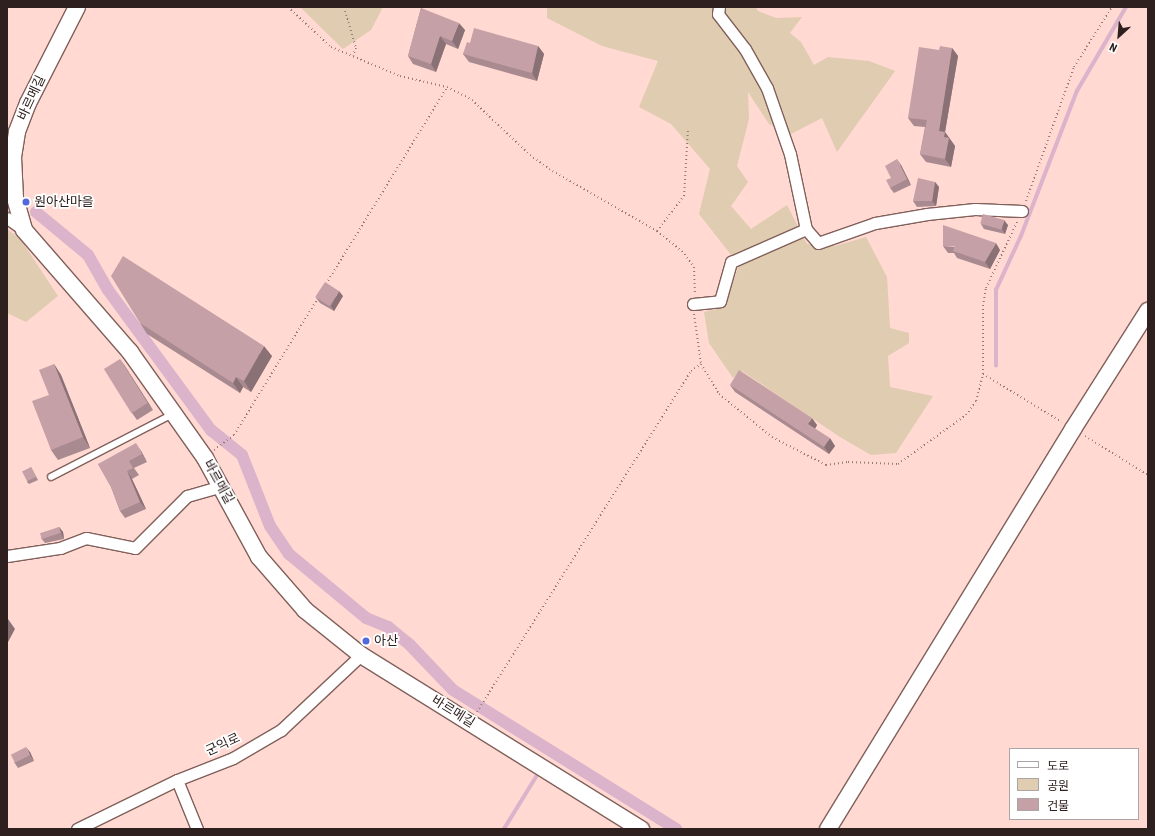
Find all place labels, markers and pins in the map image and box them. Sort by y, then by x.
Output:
place label: 원아산마을 [34,194,94,210]
marker: 원아산마을 [21,197,31,207]
place label: 아산 [374,633,398,649]
marker: 아산 [361,636,371,646]

